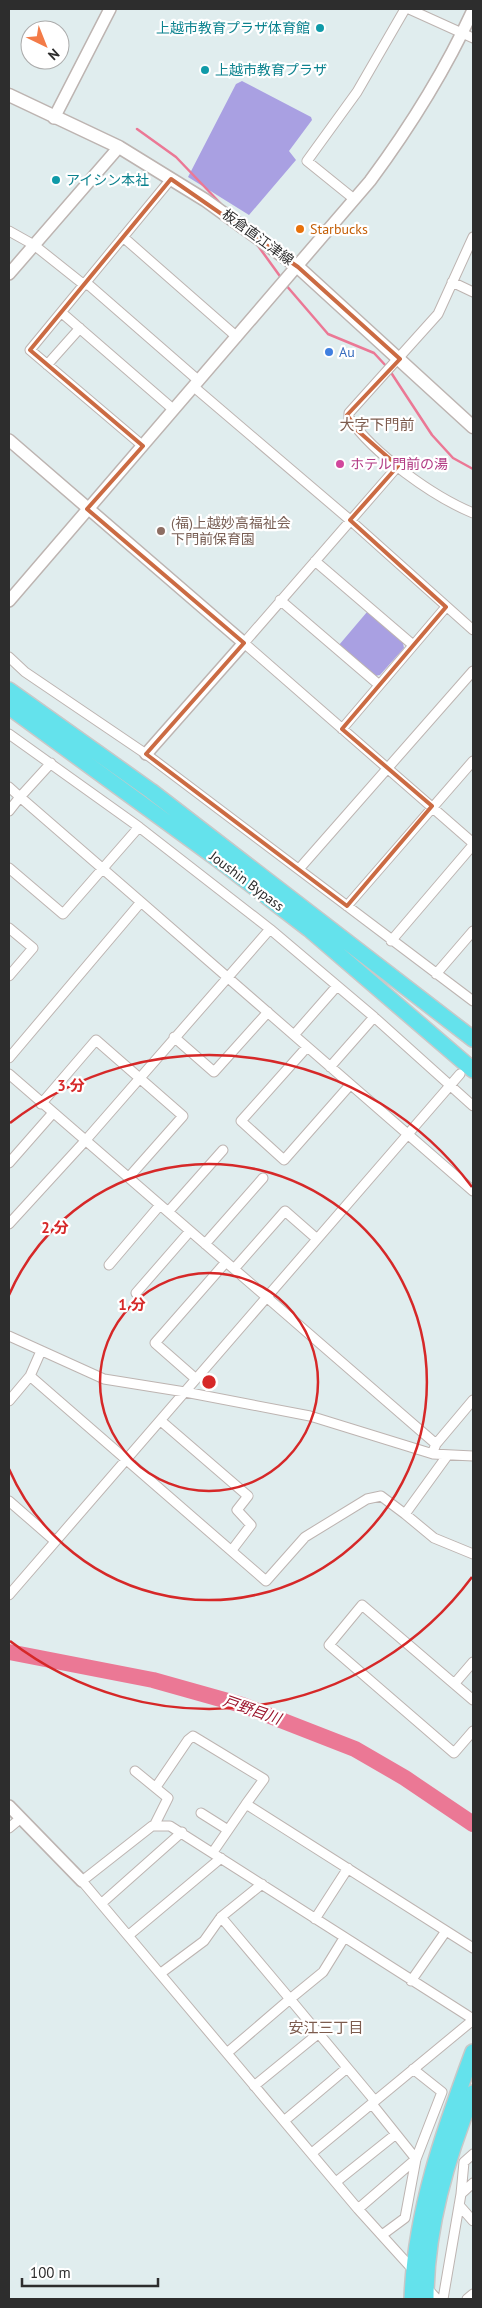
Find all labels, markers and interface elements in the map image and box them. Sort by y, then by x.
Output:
place label: 上越市教育プラザ体育館 [156,19,310,37]
north arrow [20,20,70,70]
marker: 上越市教育プラザ体育館 [314,22,326,34]
text: N [44,45,63,64]
place label: 上越市教育プラザ [215,61,327,79]
marker: 上越市教育プラザ [199,64,211,76]
place label: アイシン本社 [66,171,149,189]
marker: アイシン本社 [50,174,62,186]
street label: 板倉直江津線 [219,205,297,269]
place label: Starbucks [310,220,368,238]
marker: Starbucks [294,223,306,235]
place label: Au [339,343,355,361]
marker: Au [323,346,335,358]
district label: 大字下門前 [339,415,415,434]
place label: ホテル門前の湯 [350,455,448,473]
marker: ホテル門前の湯 [334,458,346,470]
place label: (福)上越妙高福祉会 下門前保育園 [171,514,291,548]
marker: (福)上越妙高福祉会 下門前保育園 [155,525,167,537]
street label: Joushin Bypass [205,846,288,915]
text: 3 分 [57,1076,85,1095]
text: 2 分 [41,1218,69,1237]
text: 1 分 [118,1295,146,1314]
centre of rings [200,1373,218,1391]
water label: 戸野目川 [221,1691,286,1729]
district label: 安江三丁目 [288,2018,364,2037]
scale bar [22,2256,159,2288]
text: 100 m [30,2263,71,2282]

